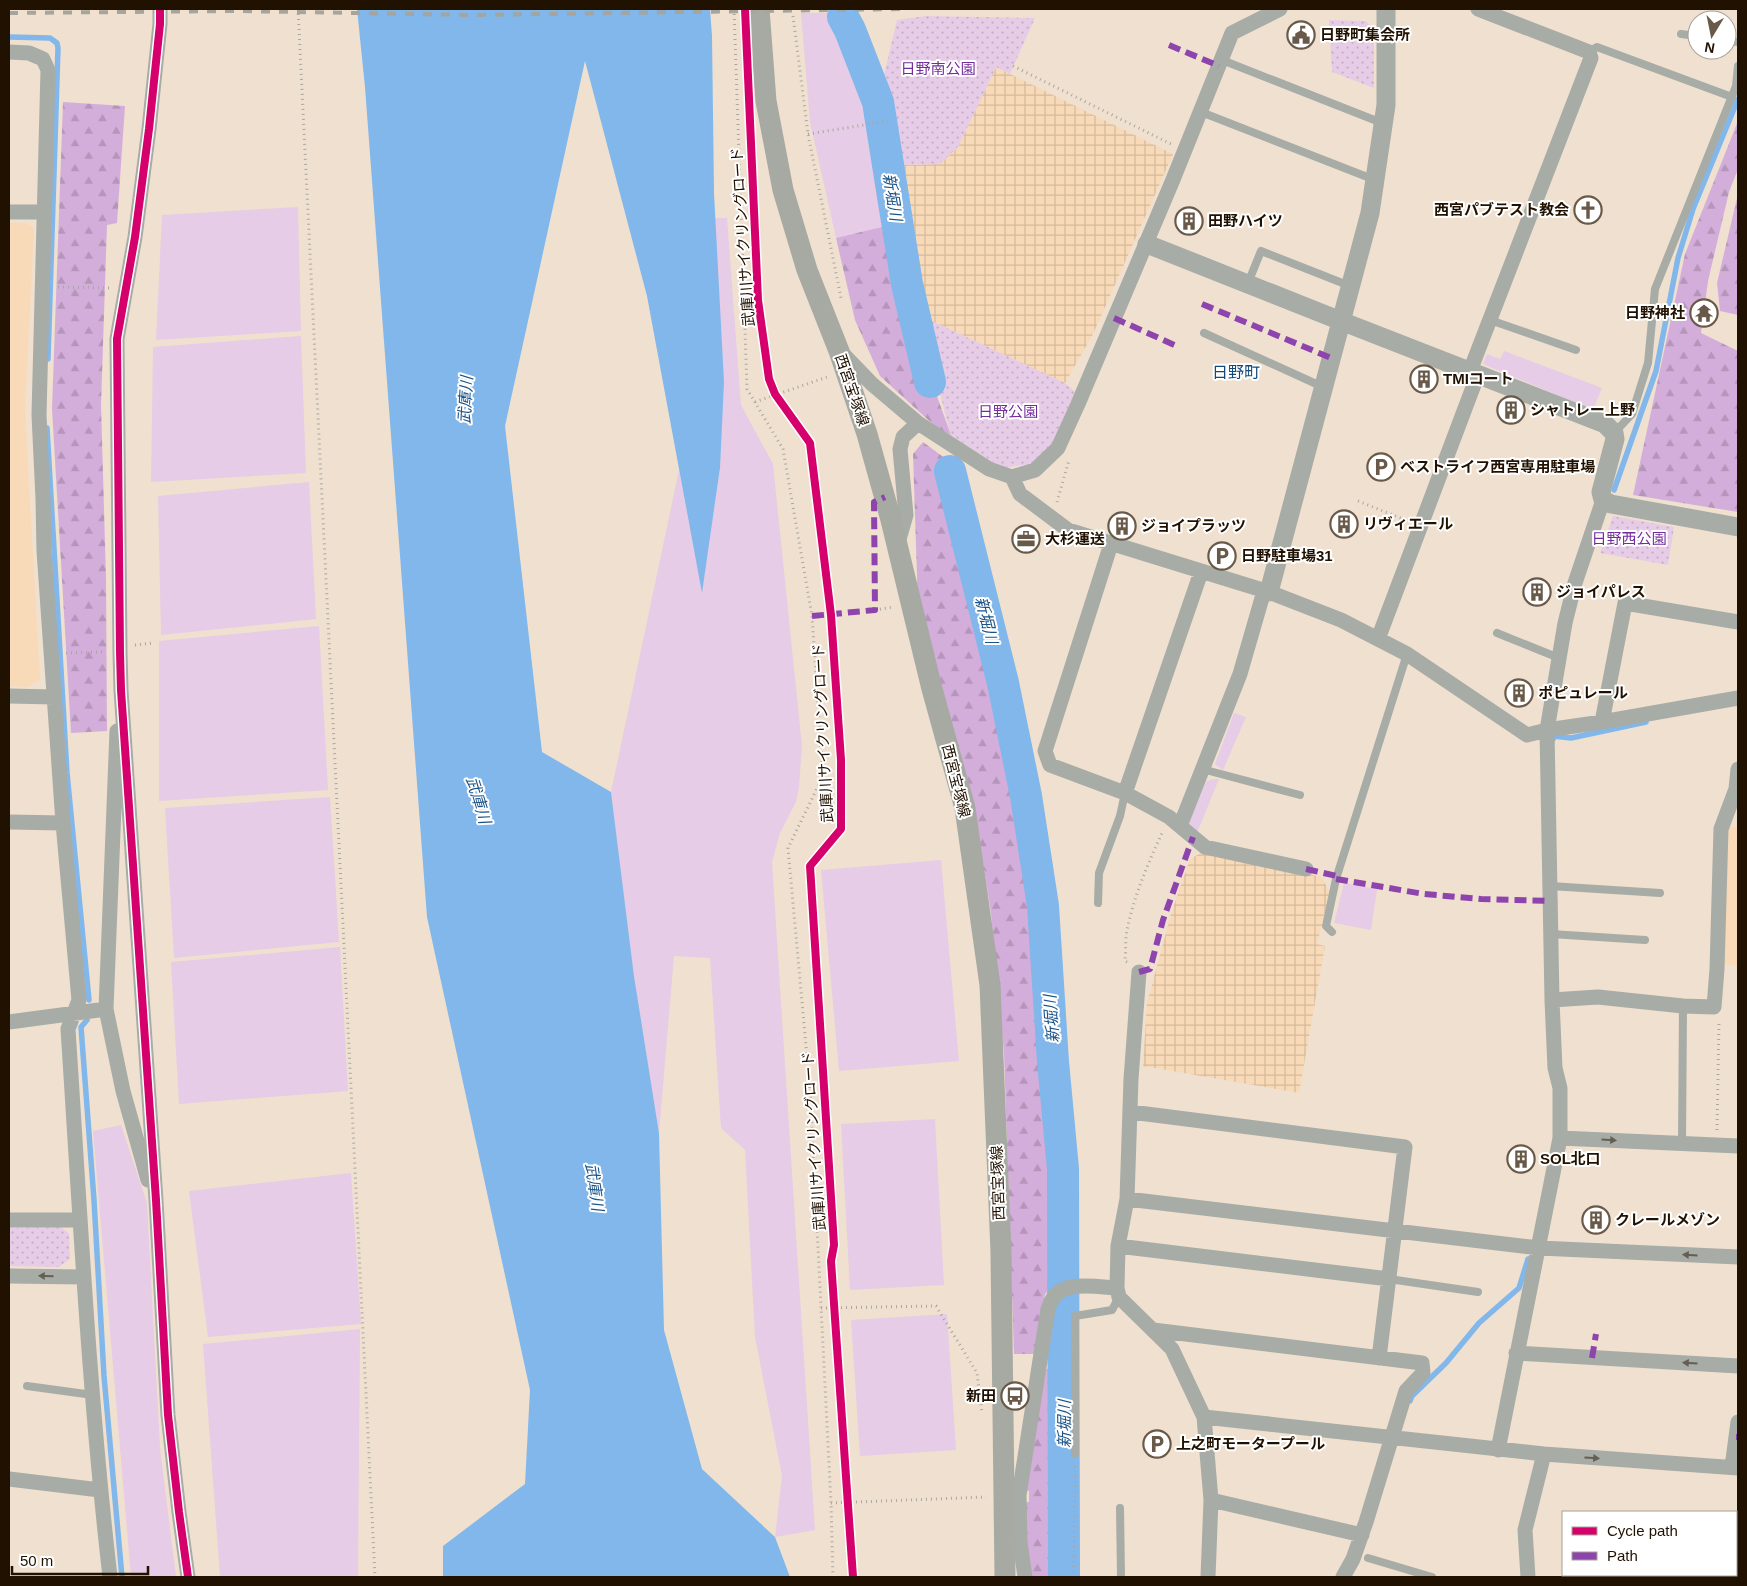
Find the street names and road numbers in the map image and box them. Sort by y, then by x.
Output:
street label: 武庫川サイクリングロード [728,147,757,327]
street label: 西宮宝塚線 [832,352,873,428]
street label: 武庫川サイクリングロード [809,643,836,823]
street label: 西宮宝塚線 [939,742,974,819]
street label: 武庫川サイクリングロード [799,1051,828,1231]
street label: 西宮宝塚線 [988,1145,1007,1221]

